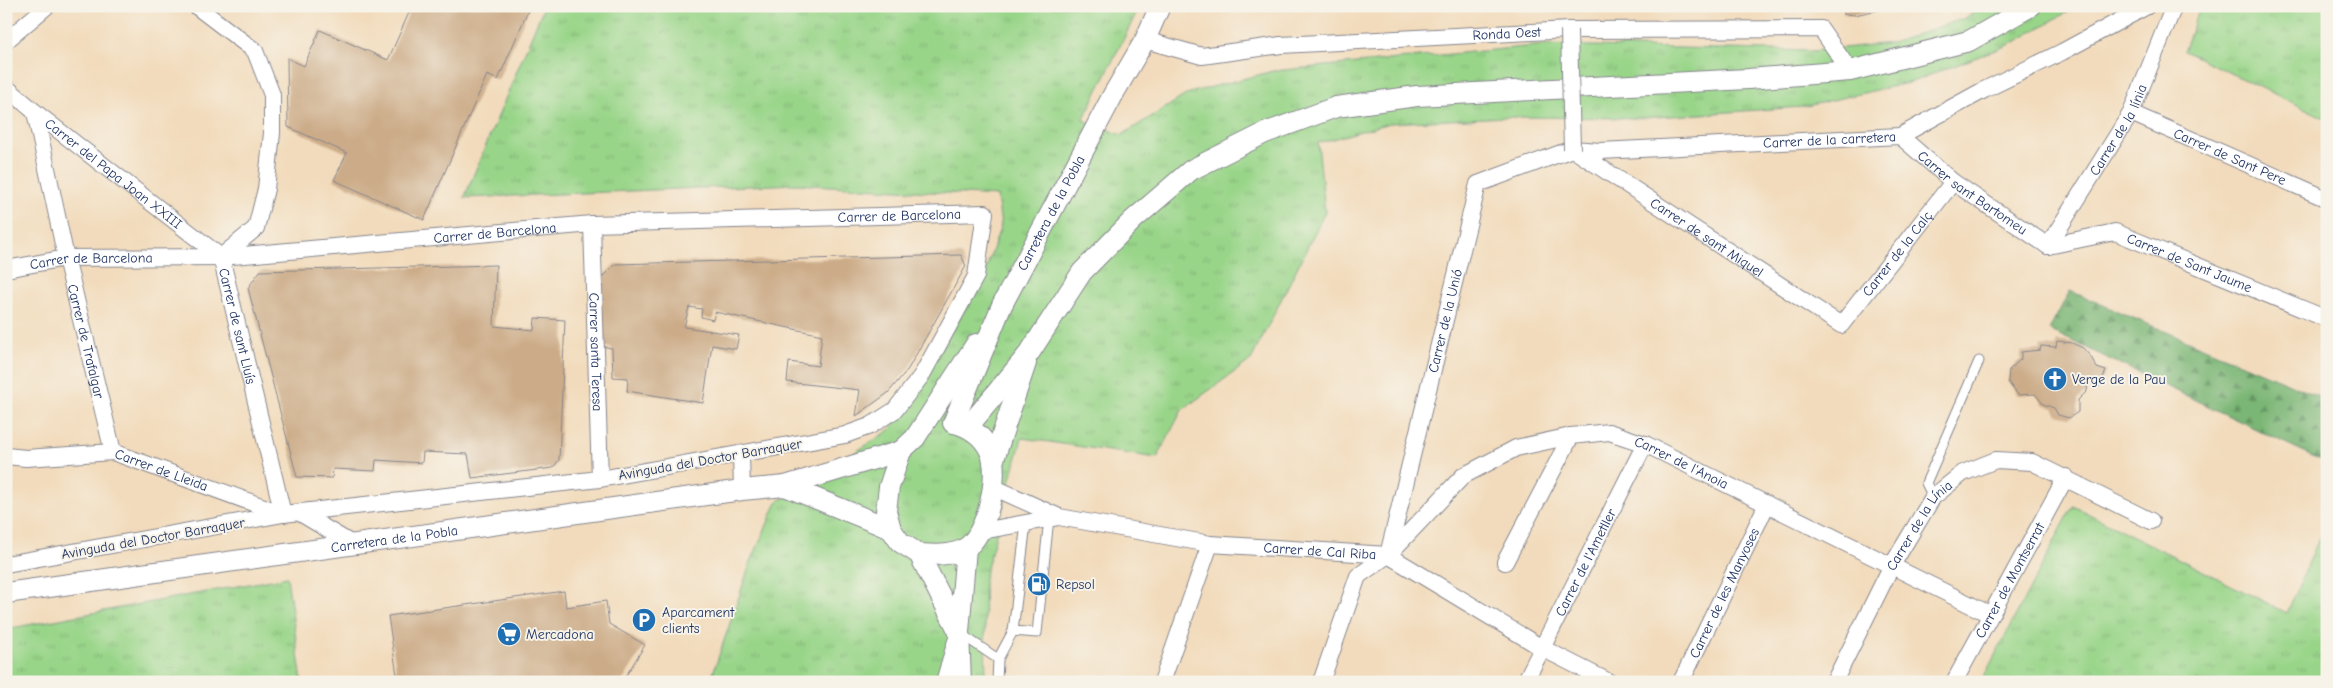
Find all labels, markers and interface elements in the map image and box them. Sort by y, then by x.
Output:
street label: Ronda Oest [1472,23,1542,44]
street label: Carrer de la línia [2086,82,2151,179]
street label: Carrer del Papa Joan XXIII [41,115,185,232]
street label: Carrer de Sant Pere [2171,125,2289,189]
street label: Carrer de la carretera [1763,128,1896,152]
street label: Carrer sant Bartomeu [1914,147,2030,238]
street label: Carretera de la Pobla [1014,152,1089,274]
street label: Carrer de sant Miquel [1647,194,1767,281]
street label: Carrer de Barcelona [838,206,961,226]
street label: Carrer de la Calç [1859,208,1936,300]
street label: Carrer de Barcelona [433,219,557,247]
street label: Carrer de Sant Jaume [2124,230,2254,296]
street label: Carrer de Barcelona [28,249,153,273]
street label: Carrer de sant Lluís [215,266,259,386]
street label: Carrer de la Unió [1425,267,1466,374]
street label: Carrer de Trafalgar [64,283,108,401]
street label: Carrer santa Teresa [585,292,606,412]
church icon: Verge de la Pau [2042,366,2068,392]
place label: Verge de la Pau [2072,371,2166,388]
street label: Carrer de l'Anoia [1632,433,1731,493]
street label: Avinguda del Doctor Barraquer [617,435,804,484]
street label: Carrer de Lleida [112,445,210,495]
street label: Carrer de la Línia [1883,477,1956,574]
street label: Carrer de l'Ametller [1552,505,1620,619]
street label: Avinguda del Doctor Barraquer [60,514,247,563]
street label: Carrer de Montserrat [1972,519,2049,641]
street label: Carretera de la Pobla [330,522,459,556]
street label: Carrer de les Manyoses [1686,525,1763,661]
street label: Carrer de Cal Riba [1263,539,1377,563]
fuel station icon: Repsol [1026,571,1052,597]
place label: Repsol [1056,576,1095,593]
place label: Aparcament clients [662,604,735,637]
parking icon: Aparcament clients [631,607,657,633]
supermarket icon: Mercadona [496,621,522,647]
place label: Mercadona [526,626,594,643]

